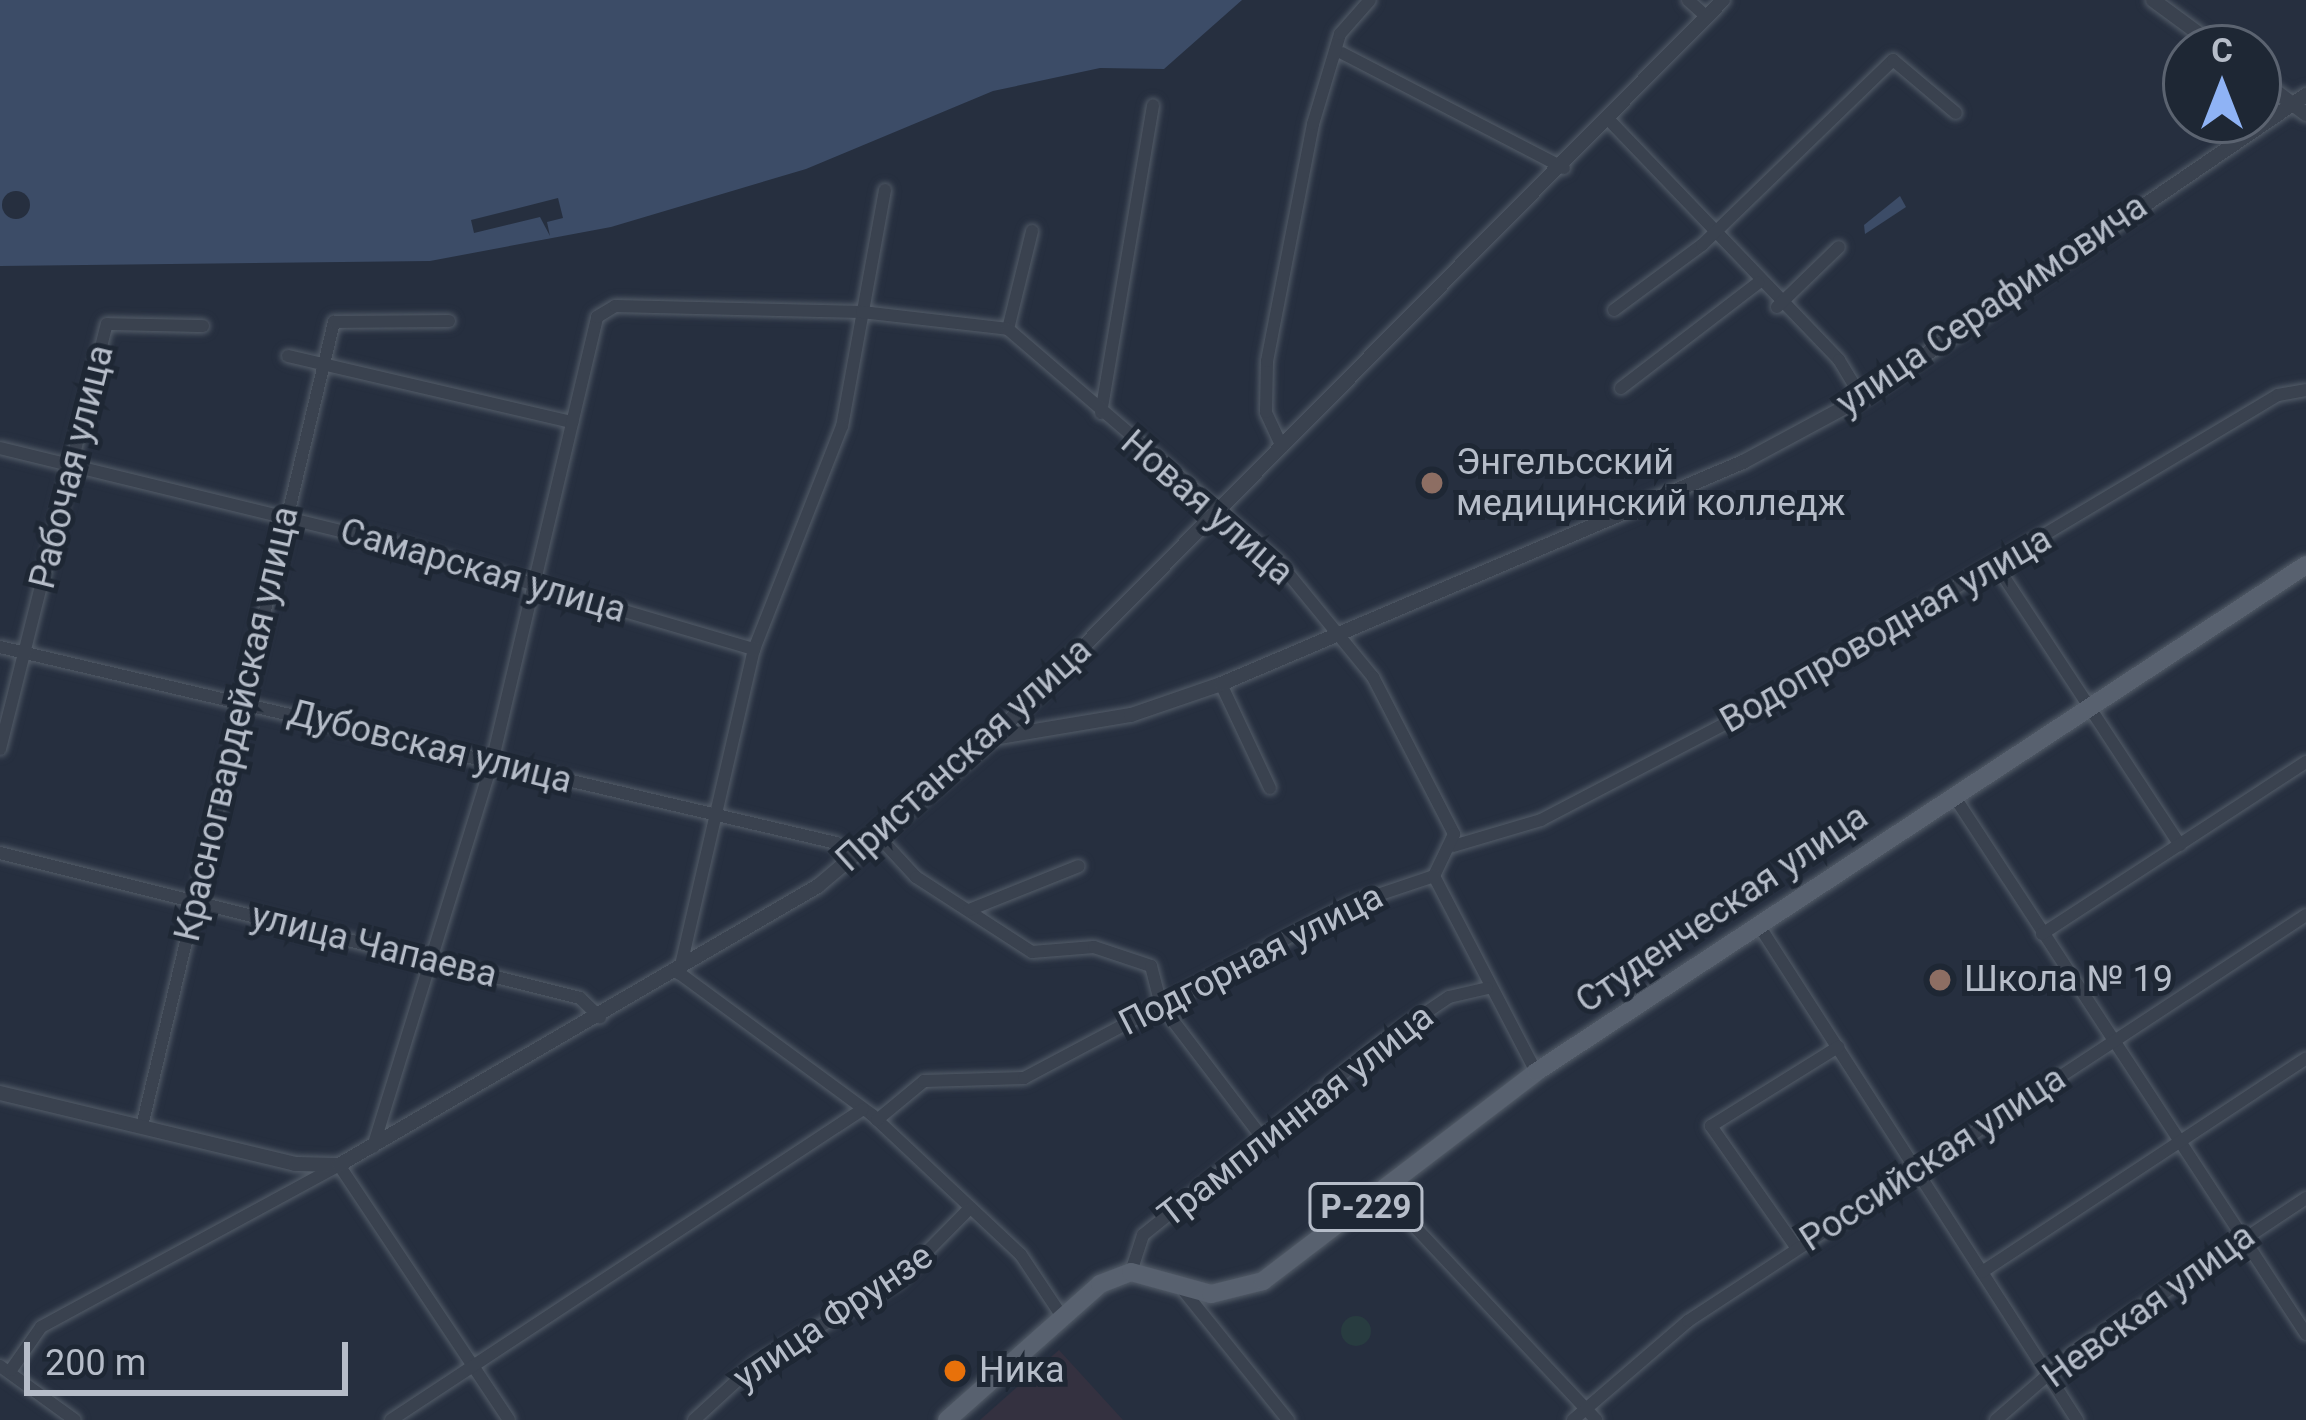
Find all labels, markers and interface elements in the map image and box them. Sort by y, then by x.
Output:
north arrow [2162,24,2282,144]
text: С [2211,31,2233,70]
street label: улица Серафимовича [1829,185,2155,425]
street label: Рабочая улица [21,341,123,593]
street label: Новая улица [1112,422,1302,594]
place label: Энгельсский медицинский колледж [1456,440,1845,525]
marker: Энгельсский медицинский колледж [1419,470,1445,496]
street label: Красногвардейская улица [166,502,308,946]
street label: Самарская улица [335,510,631,632]
street label: Водопроводная улица [1713,518,2059,742]
street label: Пристанская улица [828,629,1100,881]
street label: Дубовская улица [284,691,576,803]
street label: Студенческая улица [1568,795,1876,1023]
street label: Подгорная улица [1112,875,1390,1045]
street label: улица Чапаева [247,895,501,997]
place label: Школа № 19 [1964,958,2173,1002]
marker: Школа № 19 [1927,967,1953,993]
street label: Трамплинная улица [1150,995,1442,1237]
street label: Российская улица [1792,1057,2074,1261]
road number: Р-229 [1306,1180,1426,1234]
street label: Невская улица [2035,1215,2263,1397]
street label: улица Фрунзе [725,1235,941,1399]
scale bar [30,1318,354,1392]
text: 200 m [45,1342,146,1384]
place label: Ника [979,1349,1064,1393]
marker: Ника [942,1358,968,1384]

